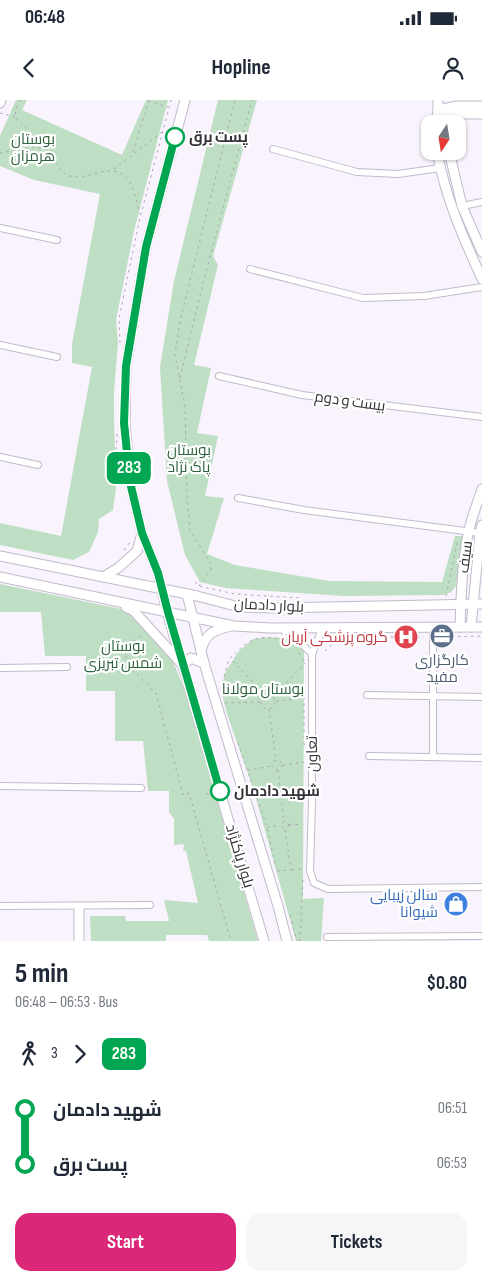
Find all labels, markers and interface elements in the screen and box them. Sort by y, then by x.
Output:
text: 06:48 [25,6,65,29]
icon: back [15,54,43,82]
text: Hopline [211,54,271,81]
icon: person [439,54,467,82]
north arrow [421,115,466,160]
map controls [421,115,466,160]
marker: پست برق [165,127,185,147]
place label: پست برق [189,128,249,148]
park label: بوستان هرمزان [11,130,55,166]
street label: بیست و دوم [313,387,387,416]
park label: بوستان پاک نژاد [167,441,211,477]
line badge: 283 [100,452,158,484]
text: 283 [117,457,141,478]
street label: سیف [454,540,477,574]
street label: بلوار دادمان [233,594,305,617]
office icon: کارگزاری مفید [429,623,455,649]
hospital icon: گروه پزشکی آریان [393,624,419,650]
place label: گروه پزشکی آریان [281,628,388,647]
park label: بوستان شمس تبریزی [84,637,162,673]
place label: کارگزاری مفید [415,651,469,687]
park label: بوستان مولانا [222,680,304,699]
street label: تعاون [303,736,322,772]
marker: شهید دادمان [210,781,230,801]
place label: شهید دادمان [234,782,320,801]
street label: بلوار پاکنژاد [221,822,258,890]
place label: سالن زیبایی شیوانا [370,886,438,922]
shop icon: سالن زیبایی شیوانا [443,891,469,917]
text: 5 min [15,957,68,990]
text: $0.80 [426,972,467,995]
text: 06:48 – 06:53 · Bus [15,993,118,1012]
icon: walk [15,1040,43,1068]
icon: forward [66,1040,94,1068]
text: 283 [112,1043,136,1064]
text: 3 [51,1044,58,1063]
text: شهید دادمان [53,1099,162,1122]
text: 06:51 [438,1099,467,1118]
text: پست برق [53,1154,128,1177]
text: 06:53 [437,1154,467,1173]
button: Start [15,1213,236,1271]
button: Tickets [246,1213,467,1271]

